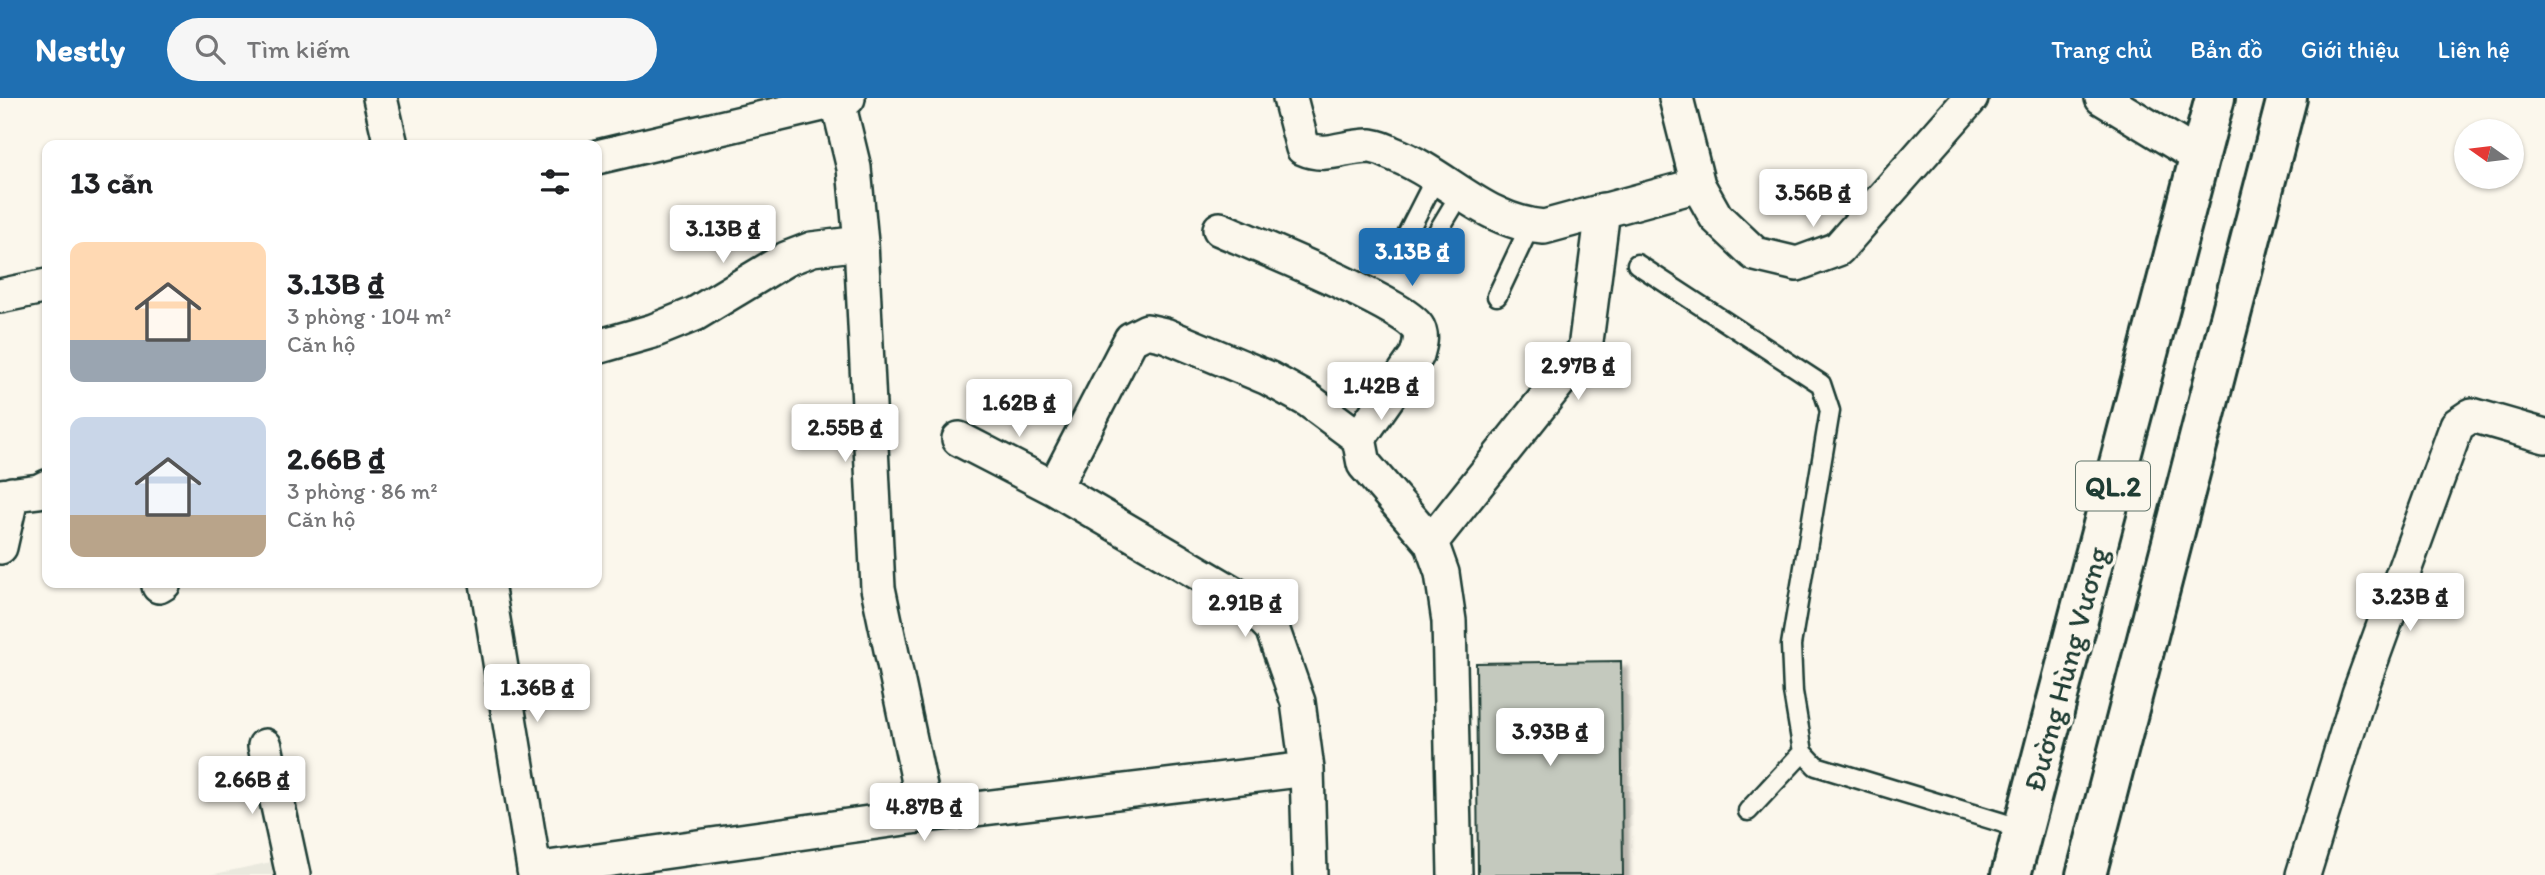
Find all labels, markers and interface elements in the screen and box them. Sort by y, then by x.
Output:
search box [167,18,657,81]
text: Nestly [35,30,125,69]
icon: search [191,30,229,68]
text: Tìm kiếm [247,33,350,65]
text: Trang chủ [2051,35,2152,64]
text: Bản đồ [2190,35,2263,64]
text: Giới thiệu [2301,35,2400,64]
text: Liên hệ [2438,35,2510,64]
north arrow [2454,119,2524,189]
map controls [2454,119,2524,189]
icon: filters [536,163,574,201]
text: 13 căn [70,164,153,201]
pin: 3.56B ₫ [1748,170,1878,229]
text: 3.56B ₫ [1775,178,1851,206]
pin: 3.13B ₫ [658,206,788,265]
text: 3.13B ₫ [686,214,760,242]
pin: 3.13B ₫ [1347,228,1477,288]
text: 3.13B ₫ [1375,237,1449,265]
text: 3.13B ₫ [287,265,384,302]
icon: home [126,270,210,354]
text: 3 phòng · 104 m² [287,302,451,330]
text: Căn hộ [287,330,355,358]
pin: 2.97B ₫ [1513,342,1643,402]
text: 2.97B ₫ [1541,351,1615,379]
pin: 1.42B ₫ [1316,362,1446,422]
text: 1.42B ₫ [1343,371,1419,399]
pin: 1.62B ₫ [954,380,1084,439]
text: 1.62B ₫ [982,388,1056,416]
pin: 2.55B ₫ [780,404,910,464]
text: 2.55B ₫ [808,413,882,441]
text: 2.66B ₫ [287,440,385,477]
icon: home [126,445,210,529]
road number: QL.2 [2076,462,2150,510]
text: 3 phòng · 86 m² [287,477,438,505]
text: Căn hộ [287,505,355,533]
street label: Đường Hùng Vương [2015,542,2116,795]
pin: 3.23B ₫ [2345,574,2475,633]
pin: 2.91B ₫ [1180,580,1310,639]
text: 3.23B ₫ [2372,582,2448,610]
text: 2.91B ₫ [1208,588,1282,616]
pin: 1.36B ₫ [472,664,602,724]
text: 1.36B ₫ [500,673,574,701]
pin: 3.93B ₫ [1485,708,1615,768]
text: 3.93B ₫ [1512,717,1588,745]
pin: 2.66B ₫ [187,756,317,816]
text: 2.66B ₫ [214,765,290,793]
pin: 4.87B ₫ [859,784,989,843]
text: 4.87B ₫ [886,792,962,820]

